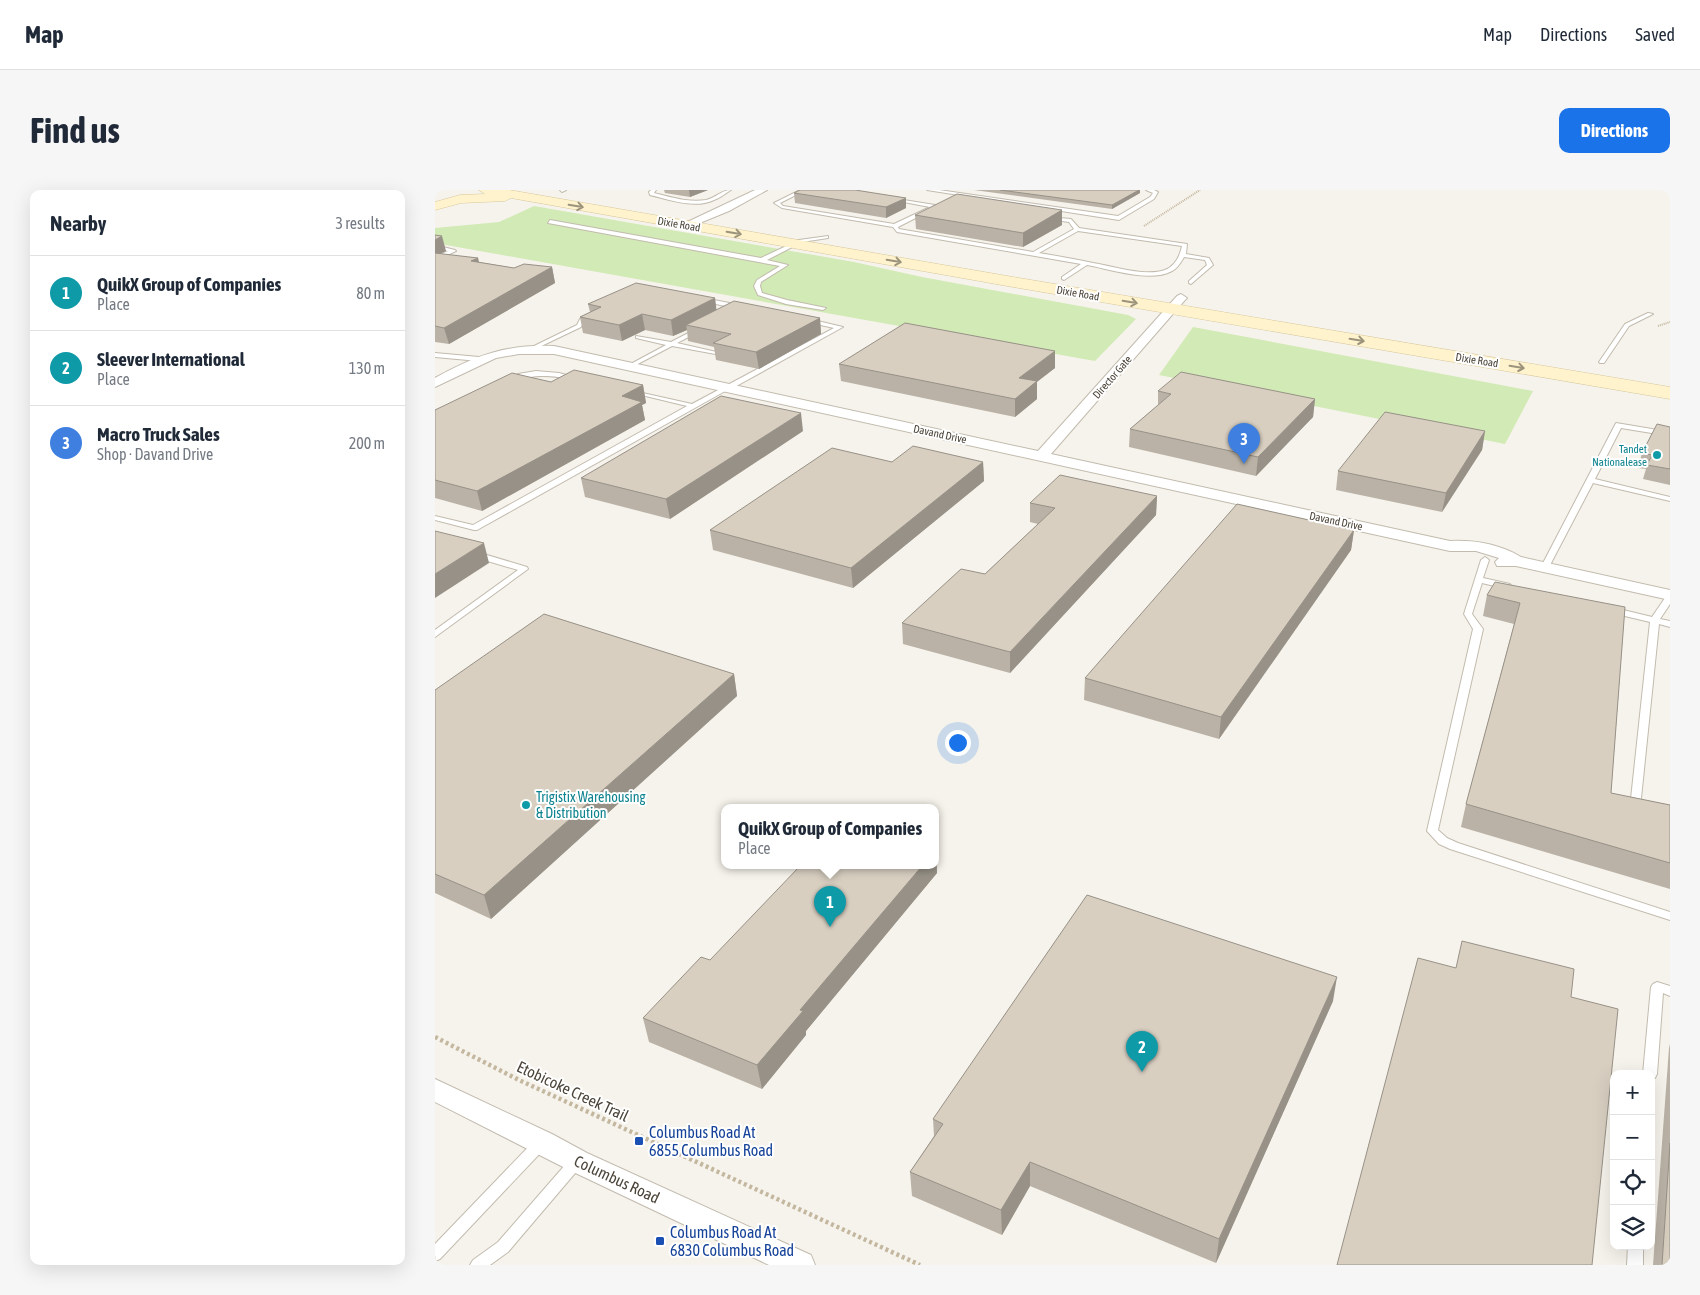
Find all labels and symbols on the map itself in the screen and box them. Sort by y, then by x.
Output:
one-way arrow [567,201,583,211]
street label: Dixie Road [657,214,701,234]
one-way arrow [726,229,742,239]
one-way arrow [886,257,902,267]
street label: Dixie Road [1056,283,1100,303]
one-way arrow [1122,298,1138,308]
one-way arrow [1349,336,1365,346]
street label: Dixie Road [1455,351,1499,369]
street label: Director Gate [1090,353,1134,401]
one-way arrow [1509,363,1525,373]
street label: Davand Drive [912,422,968,446]
pin: 3 [1228,423,1260,464]
place label: Tandet Nationalease [1592,443,1647,468]
marker: Tandet Nationalease [1651,449,1663,461]
street label: Davand Drive [1308,509,1364,533]
your location [945,730,971,756]
place label: Trigistix Warehousing & Distribution [536,789,646,821]
marker: Trigistix Warehousing & Distribution [520,799,532,811]
pin: 1 [814,886,846,927]
pin: 2 [1126,1031,1158,1072]
street label: Etobicoke Creek Trail [514,1057,632,1125]
place label: Columbus Road At 6855 Columbus Road [649,1123,773,1159]
marker: Columbus Road At 6855 Columbus Road [633,1135,645,1147]
street label: Columbus Road [572,1151,662,1207]
place label: Columbus Road At 6830 Columbus Road [670,1223,794,1259]
marker: Columbus Road At 6830 Columbus Road [654,1235,666,1247]

